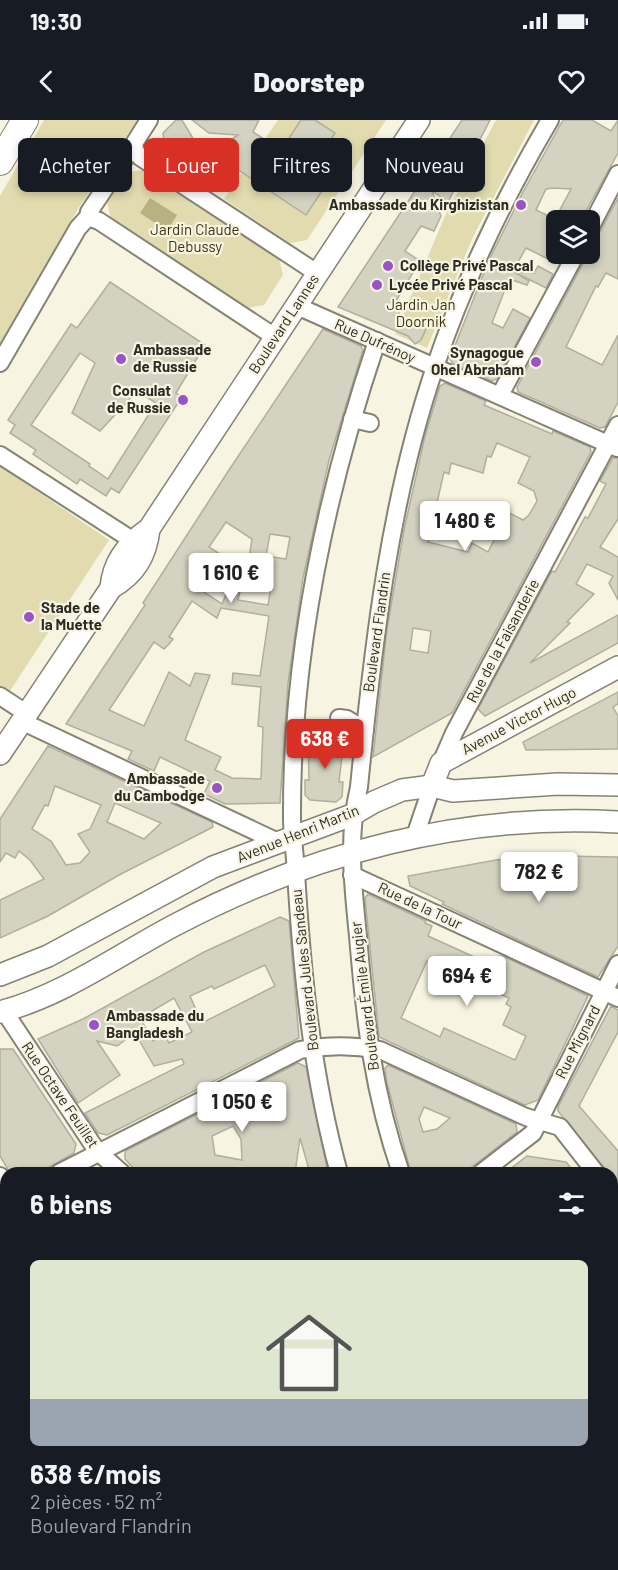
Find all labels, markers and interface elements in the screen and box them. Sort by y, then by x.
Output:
text: 19:30 [30,8,82,34]
icon: back [30,65,63,98]
text: Doorstep [253,65,365,97]
icon: heart [555,65,588,98]
chip: Acheter [18,138,132,192]
chip: Louer [144,138,239,192]
chip: Filtres [251,138,352,192]
chip: Nouveau [364,138,485,192]
place label: Ambassade du Kirghizistan [329,195,509,213]
marker: Ambassade du Kirghizistan [514,198,528,212]
map controls [546,210,600,264]
button: layers [546,210,600,264]
park label: Jardin Claude Debussy [150,220,240,255]
place label: Collège Privé Pascal [400,256,533,274]
marker: Collège Privé Pascal [381,259,395,273]
street label: Boulevard Lannes [244,270,322,377]
place label: Lycée Privé Pascal [389,275,512,293]
marker: Lycée Privé Pascal [370,278,384,292]
park label: Jardin Jan Doornik [386,295,456,330]
street label: Rue Dufrénoy [332,314,419,366]
place label: Ambassade de Russie [133,340,212,375]
place label: Synagogue Ohel Abraham [431,343,524,378]
marker: Ambassade de Russie [114,352,128,366]
marker: Synagogue Ohel Abraham [529,355,543,369]
place label: Consulat de Russie [107,381,171,416]
marker: Consulat de Russie [176,393,190,407]
pin: 1 480 € [410,501,520,552]
text: 1 480 € [434,508,496,532]
pin: 1 610 € [176,553,286,604]
text: 1 610 € [203,560,259,584]
street label: Boulevard Flandrin [359,571,393,693]
street label: Rue de la Faisanderie [462,576,542,705]
place label: Stade de la Muette [41,598,102,633]
marker: Stade de la Muette [22,610,36,624]
street label: Avenue Victor Hugo [458,682,579,758]
pin: 638 € [283,719,367,770]
text: 638 € [300,726,350,750]
place label: Ambassade du Cambodge [114,769,205,804]
marker: Ambassade du Cambodge [210,781,224,795]
street label: Avenue Henri Martin [234,800,361,866]
pin: 782 € [497,852,581,903]
text: 782 € [515,859,563,883]
street label: Rue de la Tour [376,878,466,933]
street label: Boulevard Jules Sandeau [287,888,321,1052]
street label: Boulevard Émile Augier [346,920,382,1072]
pin: 694 € [425,956,509,1007]
text: 694 € [442,963,492,987]
street label: Rue Mignard [551,1002,603,1081]
place label: Ambassade du Bangladesh [106,1006,204,1041]
marker: Ambassade du Bangladesh [87,1018,101,1032]
street label: Rue Octave Feuillet [19,1038,103,1151]
pin: 1 050 € [187,1082,297,1133]
text: 1 050 € [211,1089,273,1113]
icon: filters [555,1187,588,1220]
text: 6 biens [30,1188,112,1219]
icon: home [255,1299,363,1407]
text: 638 €/mois [30,1458,161,1489]
text: 2 pièces · 52 m² [30,1489,162,1513]
text: Boulevard Flandrin [30,1513,192,1537]

